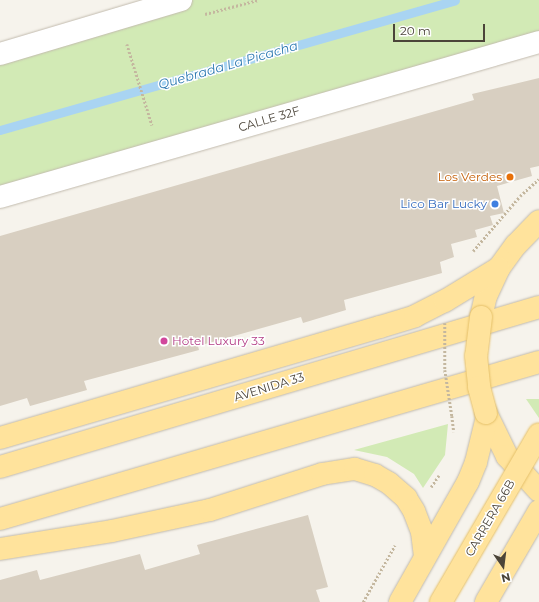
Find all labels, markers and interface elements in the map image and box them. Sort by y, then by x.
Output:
scale bar [395,16,487,42]
text: 20 m [400,23,431,38]
water label: Quebrada La Picacha [156,38,300,92]
street label: CALLE 32F [237,103,301,135]
place label: Los Verdes [438,170,502,184]
marker: Los Verdes [505,172,515,182]
place label: Lico Bar Lucky [400,197,487,211]
marker: Lico Bar Lucky [490,199,500,209]
place label: Hotel Luxury 33 [172,334,265,348]
marker: Hotel Luxury 33 [159,336,169,346]
street label: AVENIDA 33 [232,369,306,405]
street label: CARRERA 66B [462,477,518,559]
north arrow [483,546,523,586]
text: N [500,570,512,586]

